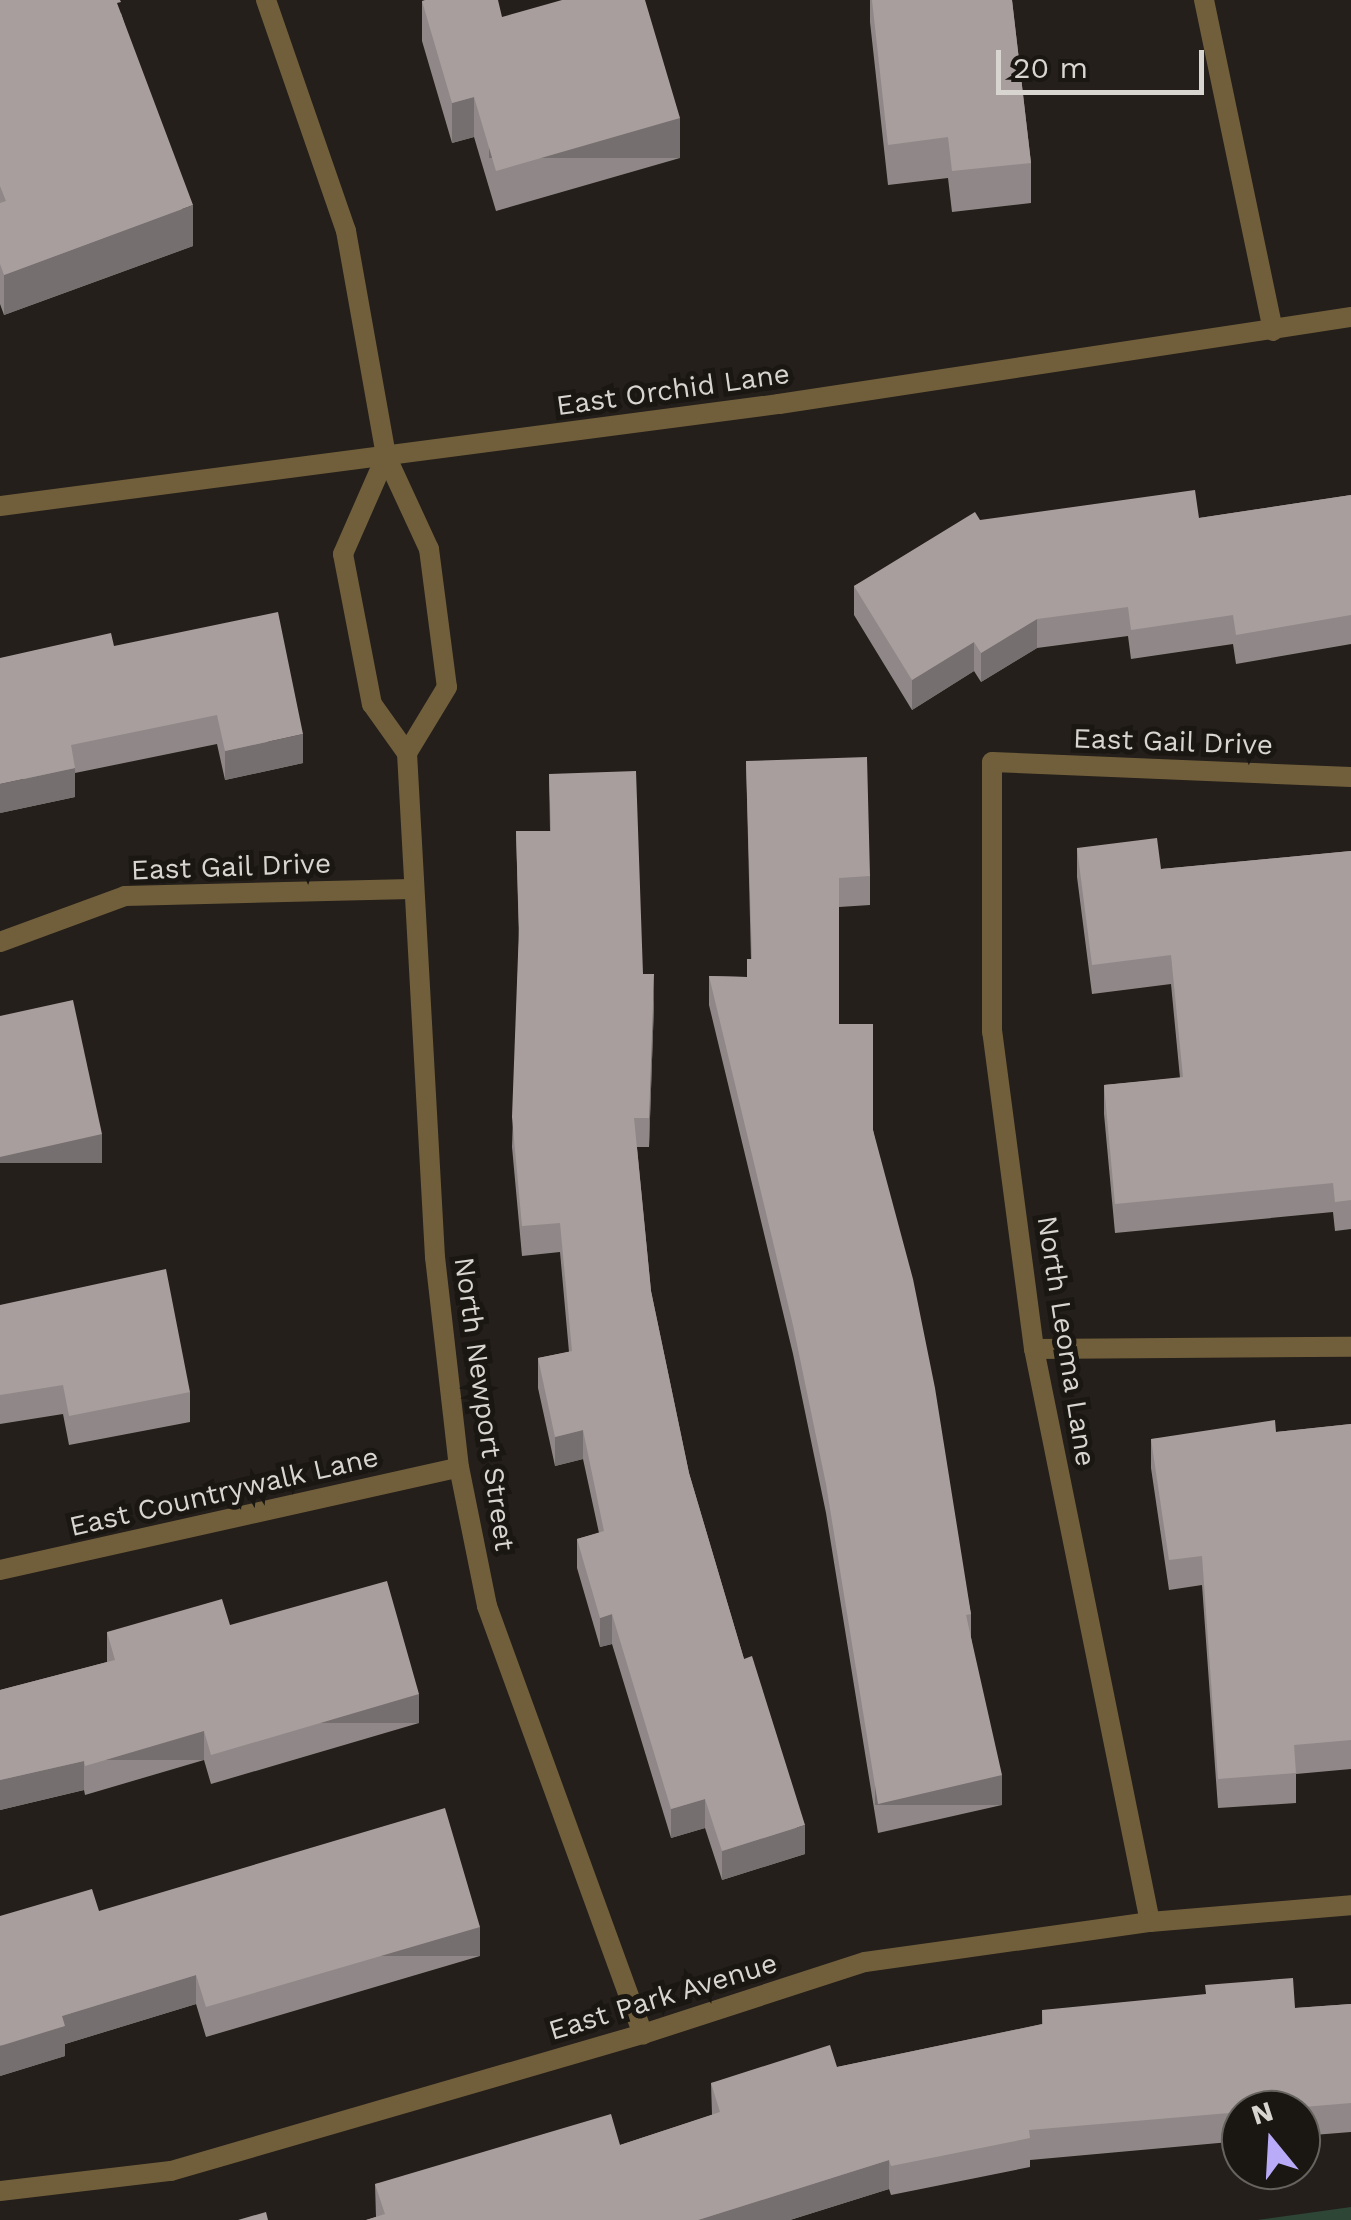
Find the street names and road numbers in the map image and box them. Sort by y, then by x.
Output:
street label: East Orchid Lane [554,357,792,423]
street label: East Gail Drive [1072,722,1274,762]
street label: East Gail Drive [130,847,332,887]
street label: North Leoma Lane [1030,1213,1102,1469]
street label: North Newport Street [447,1255,521,1553]
street label: East Countrywalk Lane [66,1440,382,1544]
street label: East Park Avenue [544,1946,782,2048]

